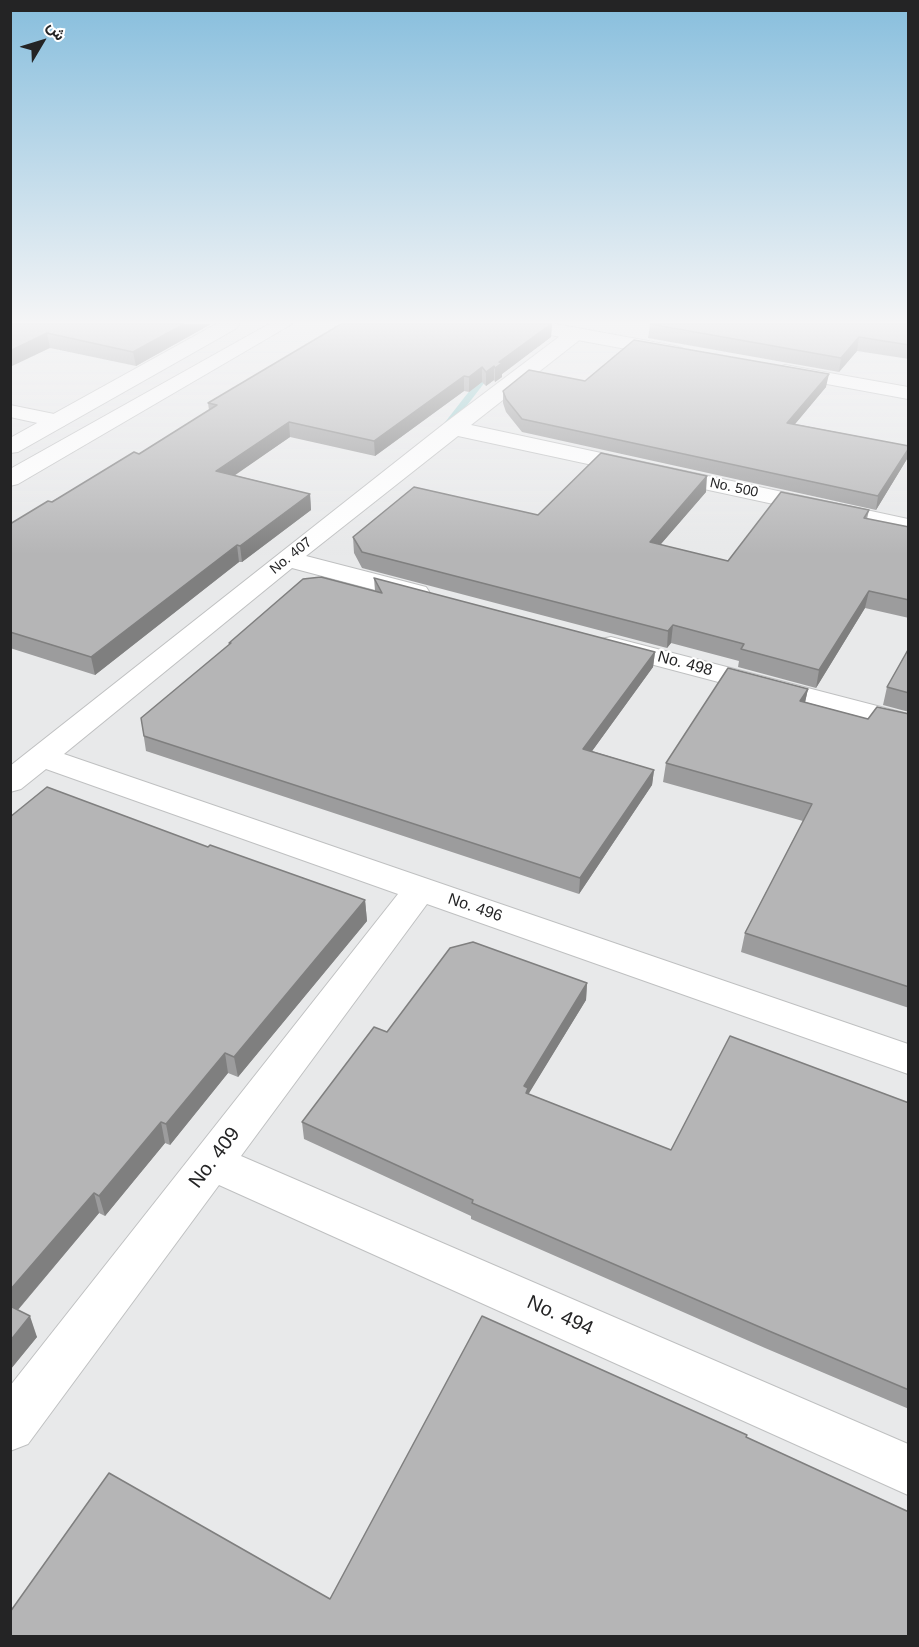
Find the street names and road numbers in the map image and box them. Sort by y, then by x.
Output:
street label: No. 500 [708,475,760,501]
street label: No. 407 [267,534,315,578]
street label: No. 498 [655,647,715,681]
street label: No. 496 [445,890,505,926]
street label: No. 409 [184,1123,246,1193]
street label: No. 494 [523,1291,597,1341]

